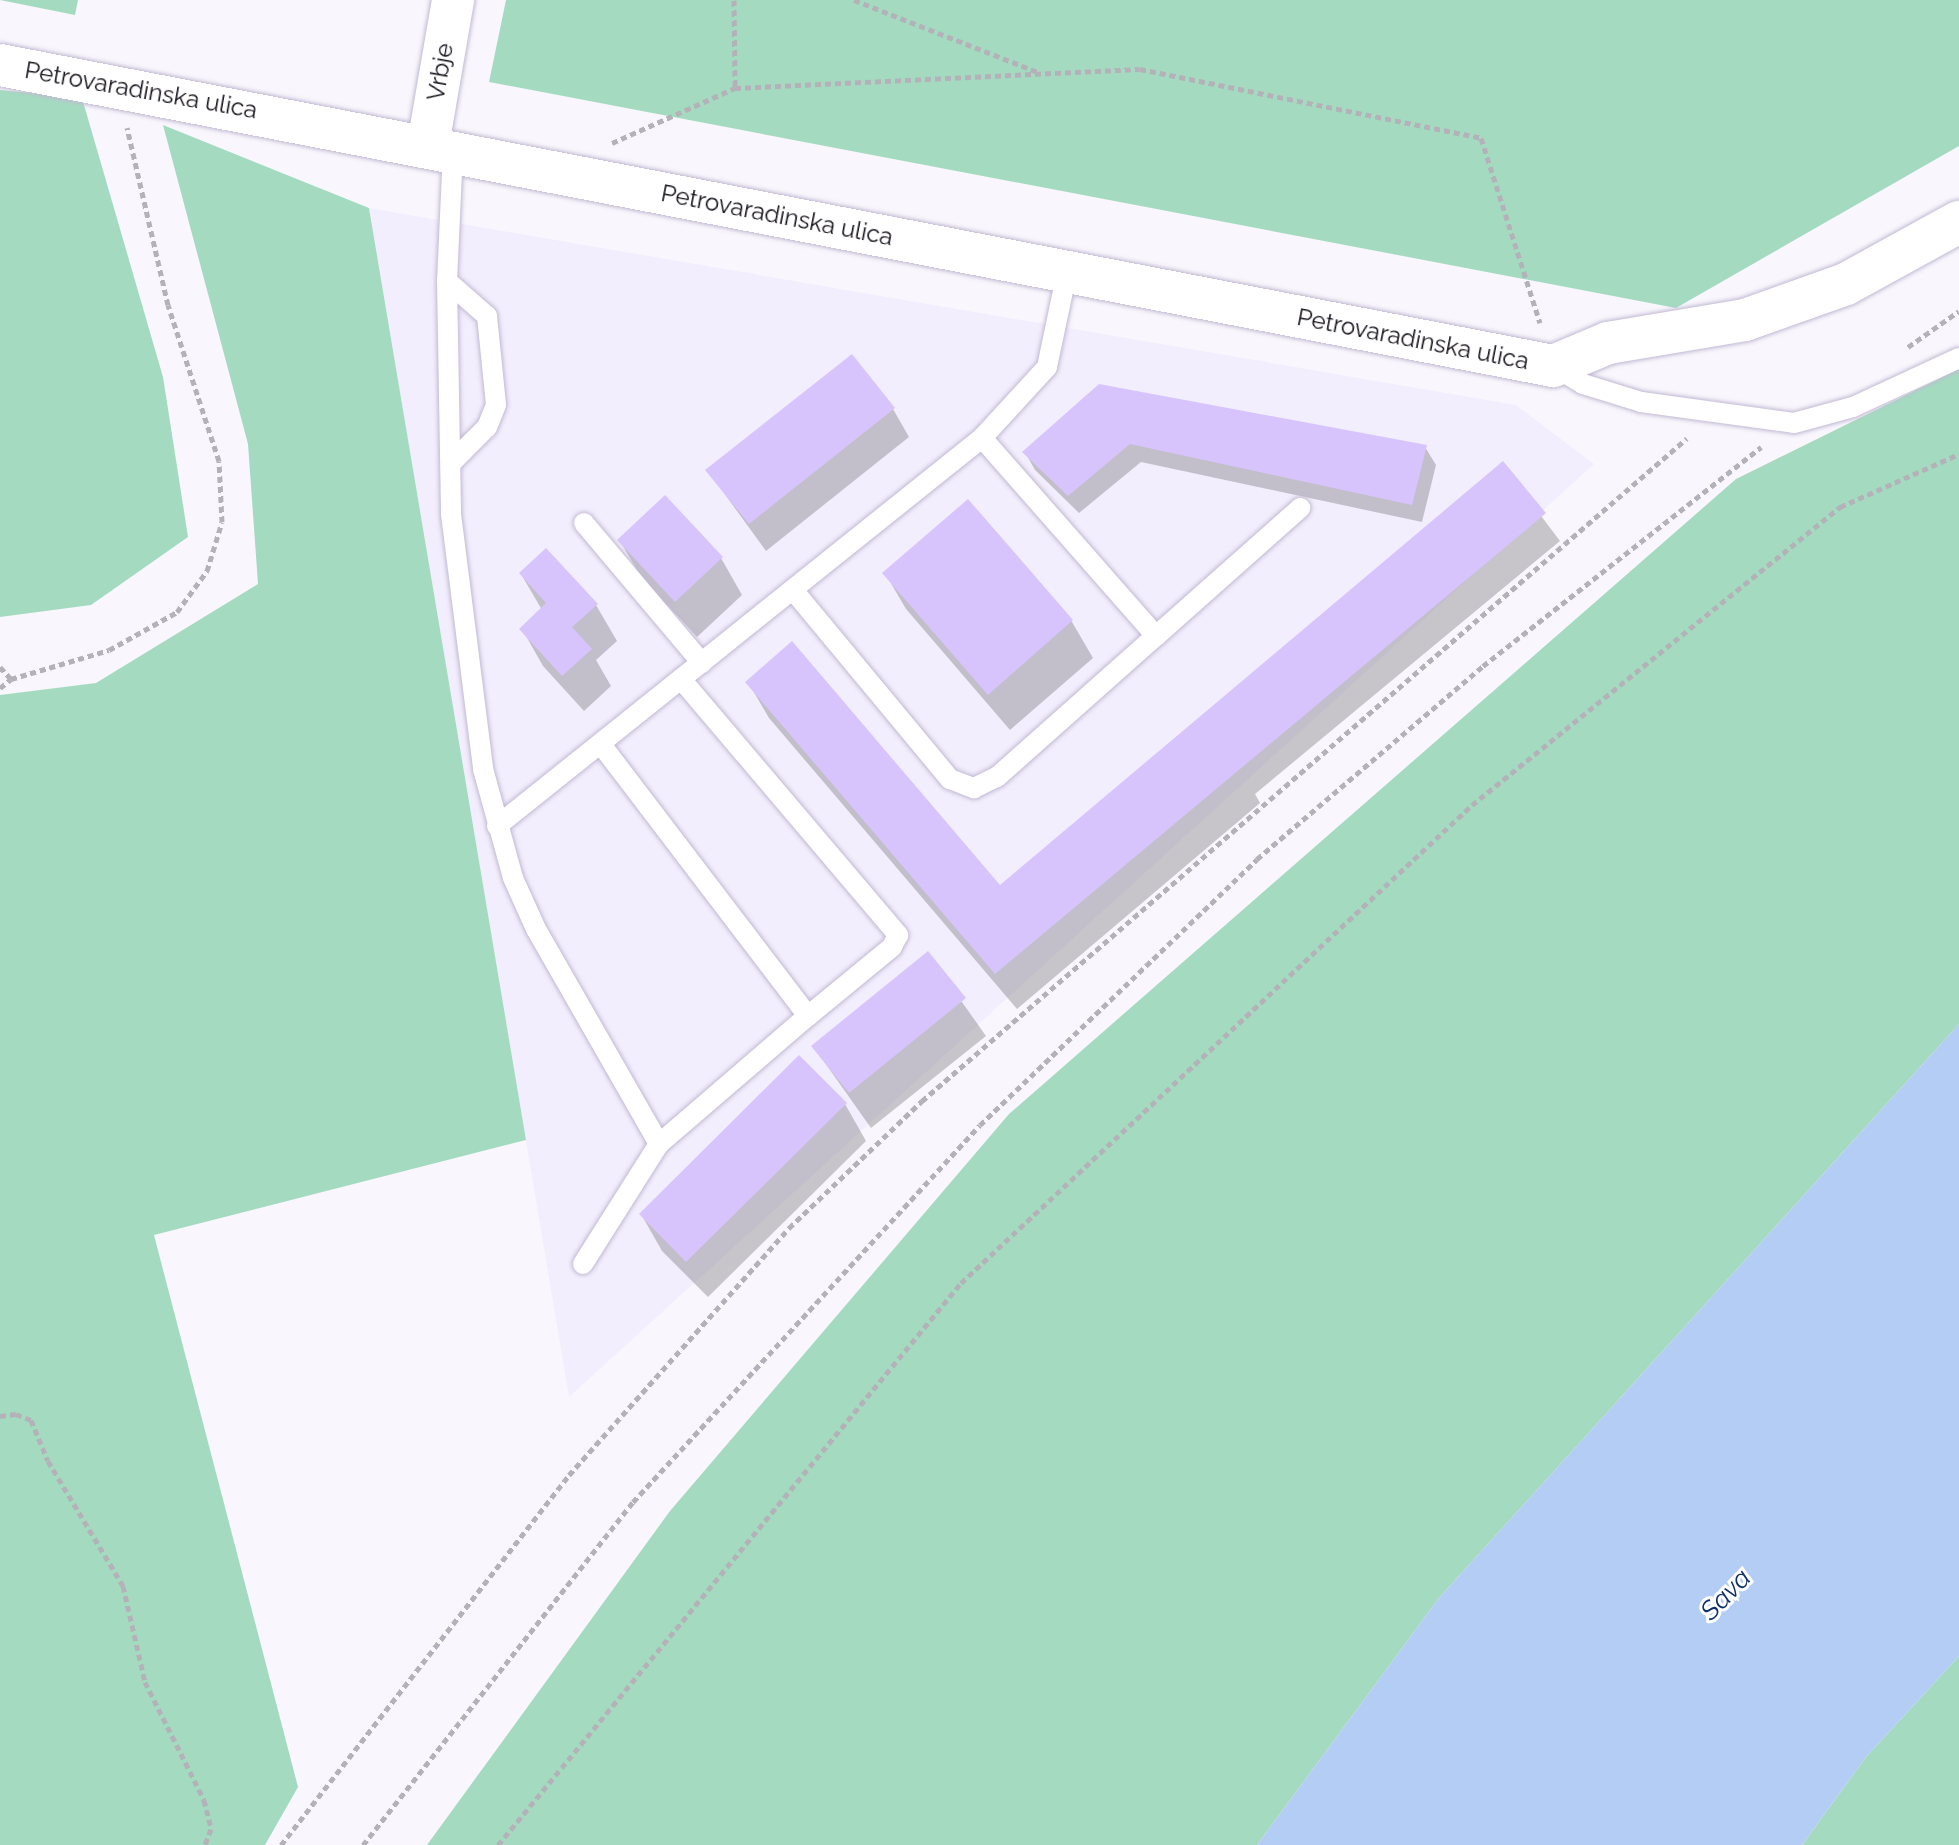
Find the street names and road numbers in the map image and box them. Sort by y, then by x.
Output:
street label: Vrbje [421,41,459,103]
street label: Petrovaradinska ulica [23,55,259,125]
street label: Petrovaradinska ulica [659,178,895,252]
street label: Petrovaradinska ulica [1295,302,1531,376]

